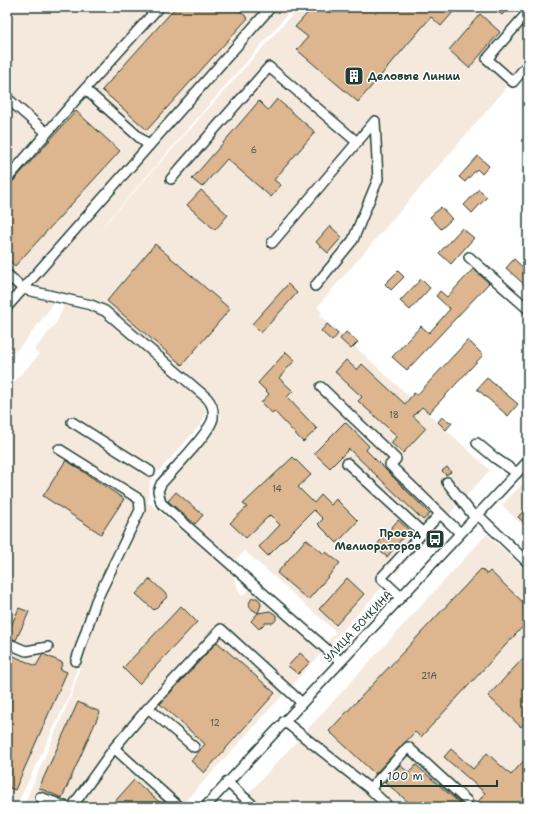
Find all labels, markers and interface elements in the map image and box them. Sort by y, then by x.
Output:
building icon: Деловые Линии [343,65,365,87]
place label: Деловые Линии [368,69,460,84]
house number: 6 [251,144,257,156]
house number: 18 [389,409,399,421]
house number: 14 [272,483,282,495]
place label: Проезд Мелиораторов [334,526,421,554]
bus stop icon: Проезд Мелиораторов [424,528,446,550]
street label: УЛИЦА БОЧКИНА [321,587,396,666]
house number: 21А [421,670,438,682]
house number: 12 [210,717,220,729]
scale bar [381,762,497,788]
text: 100 m [387,768,423,784]

